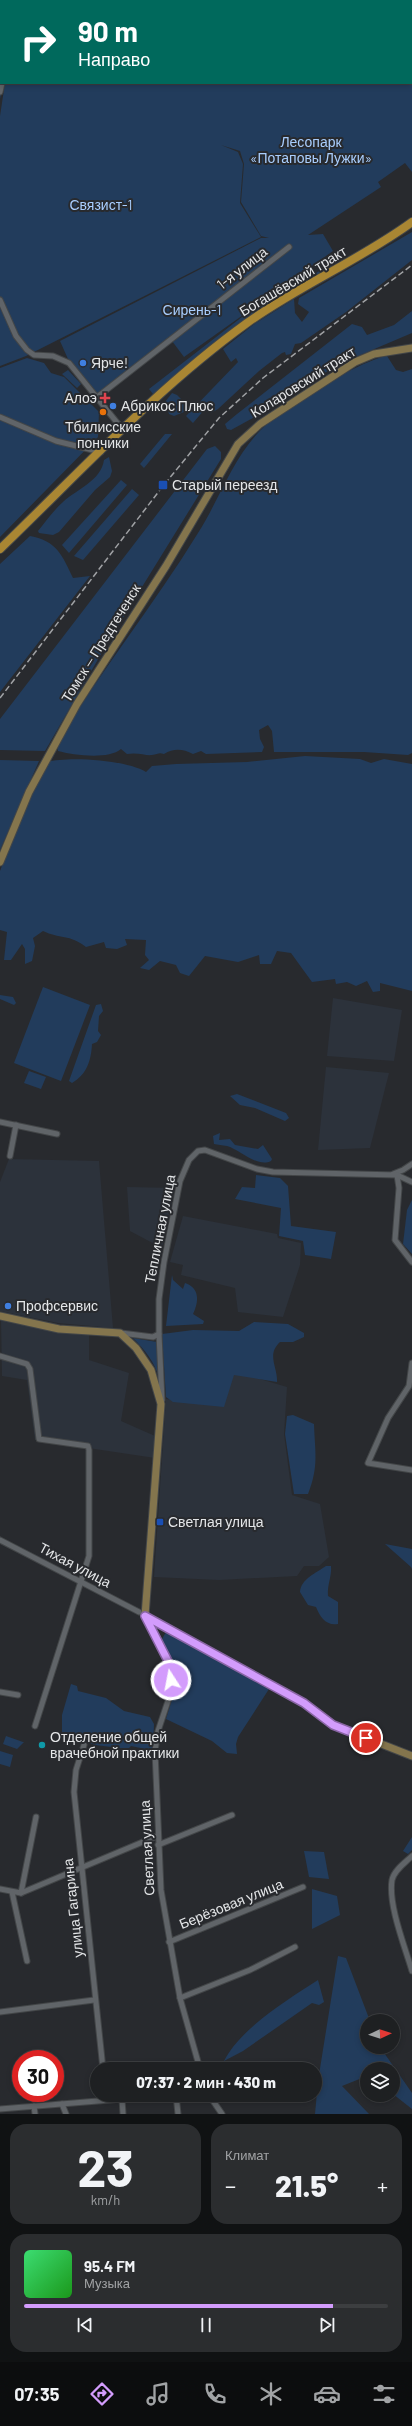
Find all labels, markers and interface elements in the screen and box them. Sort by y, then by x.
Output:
text: 90 m [78,14,138,48]
icon: right [12,16,64,68]
text: Направо [78,48,150,70]
park label: Лесопарк «Потаповы Лужки» [250,133,372,166]
park label: Связист-1 [69,196,133,213]
street label: Богашёвский тракт [236,242,350,319]
street label: 1-я улица [213,243,270,293]
park label: Сирень-1 [163,301,221,318]
street label: Коларовский тракт [247,342,359,421]
place label: Ярче! [91,354,128,371]
marker: Ярче! [78,358,88,368]
place label: Алоэ [64,389,97,406]
marker: Алоэ [100,393,110,403]
place label: Абрикос Плюс [121,397,214,414]
marker: Абрикос Плюс [108,401,118,411]
marker: Тбилисские пончики [98,407,108,417]
place label: Тбилисские пончики [65,418,141,451]
place label: Старый переезд [172,476,277,493]
marker: Старый переезд [157,479,169,491]
street label: Томск — Предтеченск [57,580,144,705]
street label: Тепличная улица [141,1173,178,1285]
place label: Профсервис [16,1297,98,1314]
marker: Профсервис [3,1301,13,1311]
place label: Светлая улица [168,1513,264,1530]
marker: Светлая улица [155,1517,165,1527]
street label: Тихая улица [36,1538,114,1591]
position arrow [150,1659,192,1701]
pin [349,1721,383,1755]
icon: arrive [355,1727,377,1749]
place label: Отделение общей врачебной практики [50,1728,179,1761]
marker: Отделение общей врачебной практики [37,1740,47,1750]
street label: Светлая улица [135,1800,157,1896]
street label: улица Гагарина [59,1857,86,1958]
street label: Берёзовая улица [176,1875,285,1932]
north arrow [360,2014,400,2054]
map controls [360,2014,400,2102]
speed limit sign: 30 [12,2050,64,2102]
button: layers [360,2062,400,2102]
text: 07:37 · 2 мин · 430 m [136,2073,276,2091]
text: 23 [77,2135,134,2197]
text: Климат [225,2147,269,2163]
text: 21.5° [275,2167,338,2203]
text: − [225,2172,236,2198]
text: + [377,2172,388,2198]
text: km/h [91,2192,120,2208]
text: 95.4 FM [84,2257,135,2275]
text: Музыка [84,2275,130,2291]
icon: previous [74,2314,96,2336]
icon: pause [195,2314,217,2336]
icon: next [316,2314,338,2336]
icon: directions [88,2380,116,2408]
icon: music [144,2380,172,2408]
icon: phone [201,2380,229,2408]
icon: climate [257,2380,285,2408]
icon: car [313,2380,341,2408]
icon: filters [370,2380,398,2408]
text: 07:35 [14,2383,59,2405]

